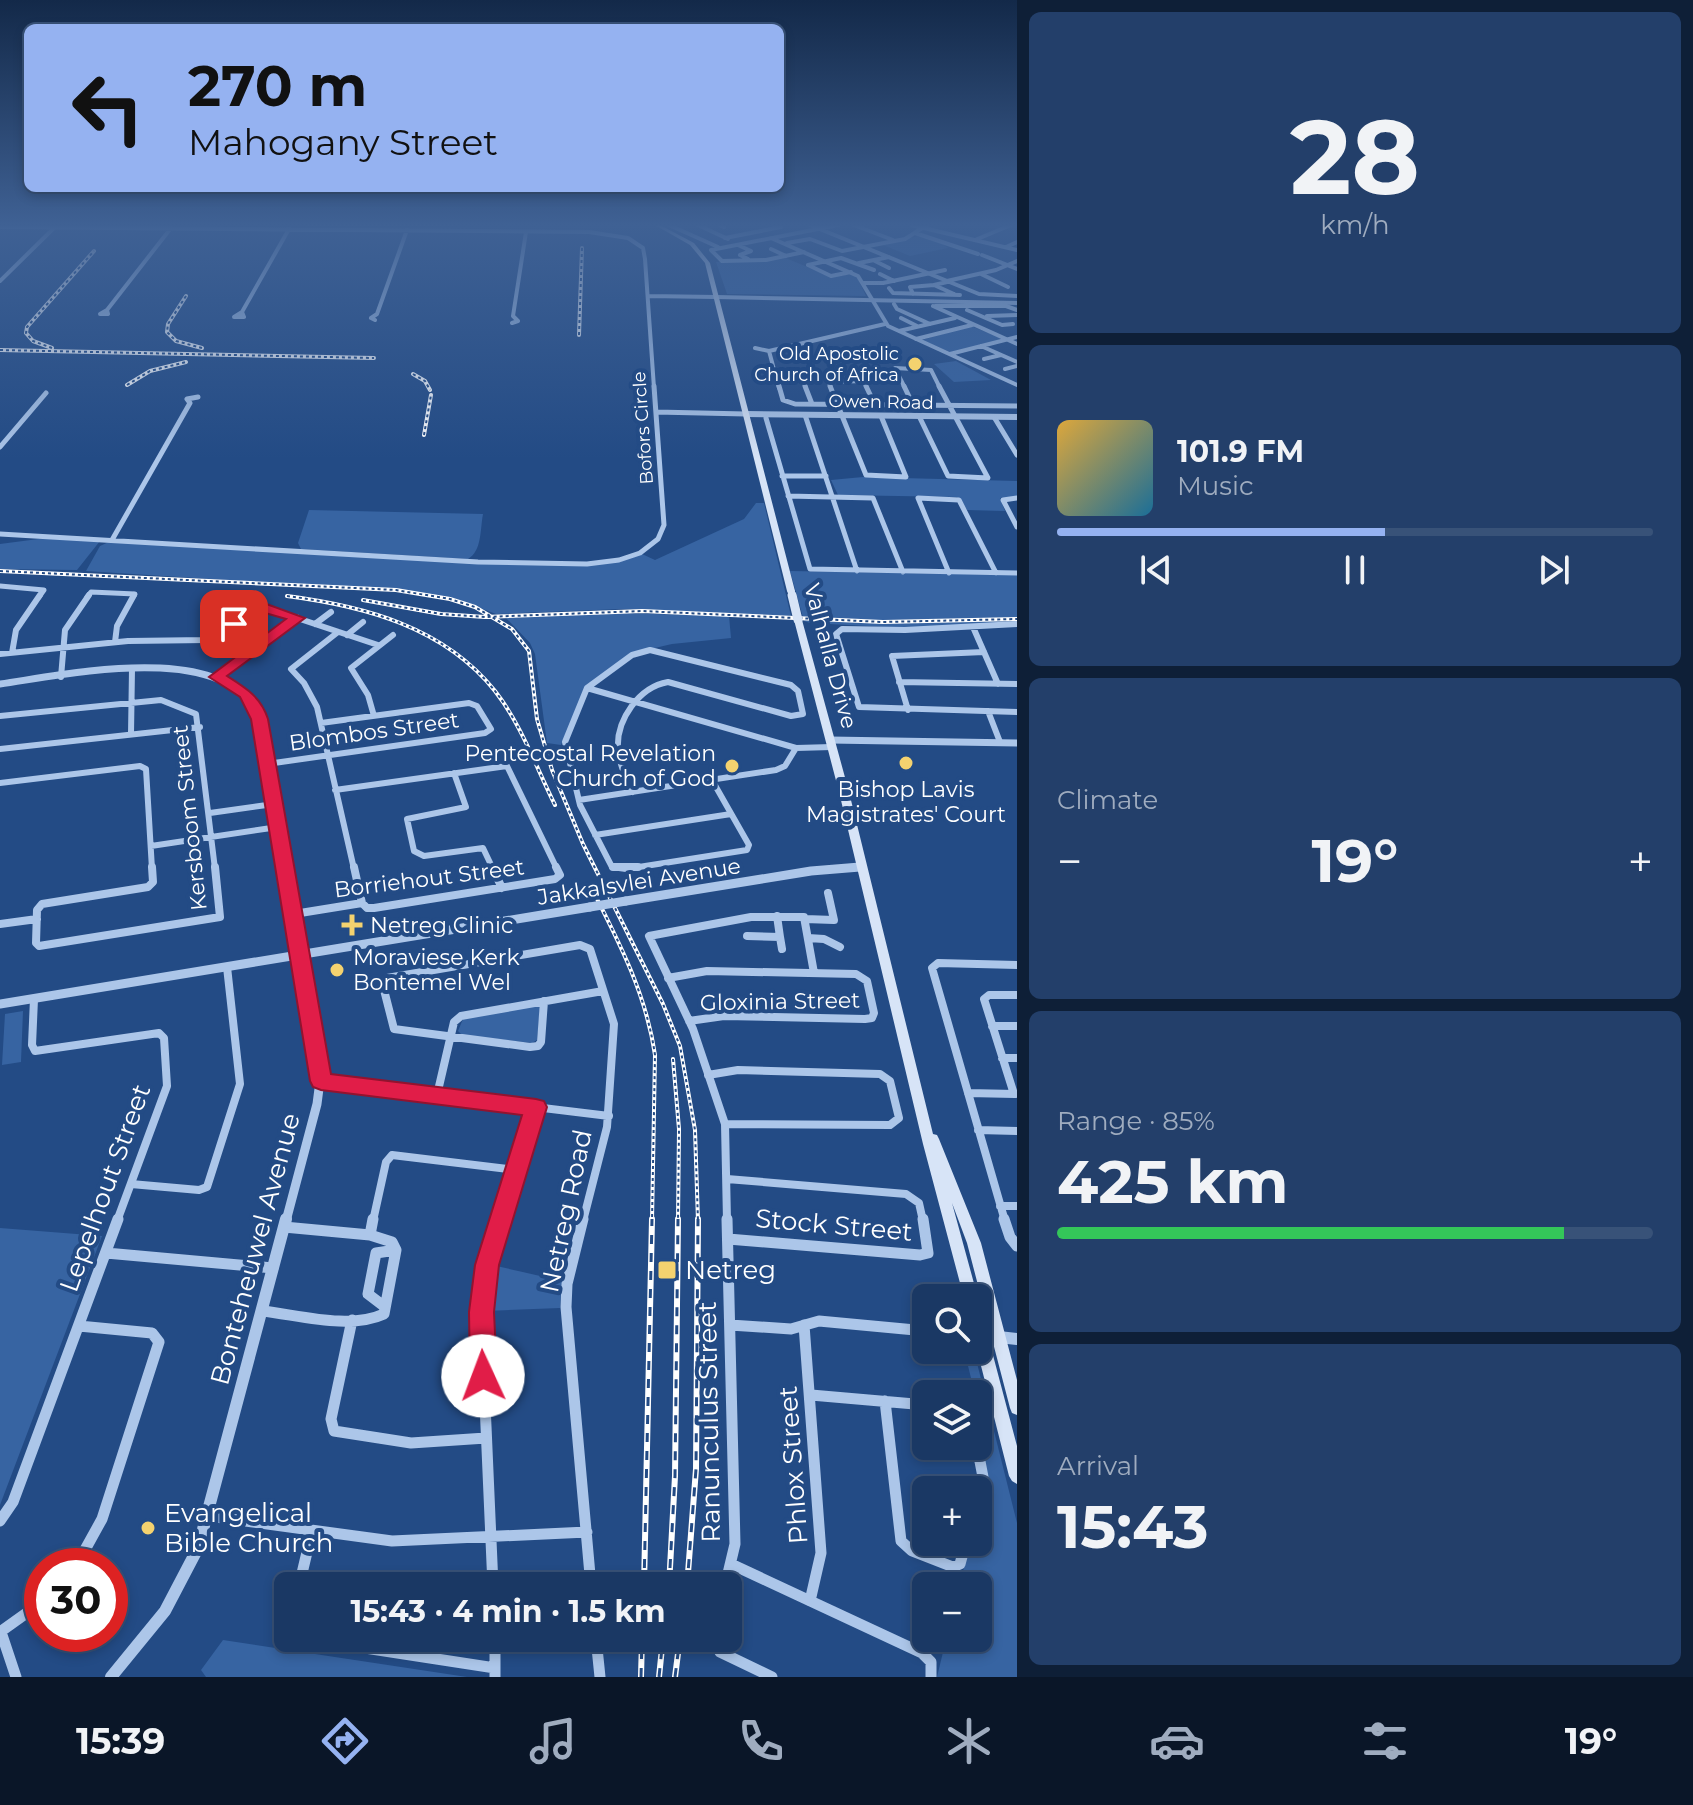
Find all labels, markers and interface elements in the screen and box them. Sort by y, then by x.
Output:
text: 270 m [188,52,367,120]
icon: left [56,56,160,160]
text: 28 [1290,93,1420,220]
text: Mahogany Street [188,120,498,164]
text: km/h [1320,209,1390,241]
place label: Old Apostolic Church of Africa [754,343,899,386]
marker: Old Apostolic Church of Africa [906,355,924,373]
street label: Bofors Circle [628,371,658,485]
street label: Owen Road [828,390,934,414]
text: 101.9 FM [1177,433,1304,470]
text: Music [1177,470,1254,502]
icon: previous [1134,548,1178,592]
icon: pause [1333,548,1377,592]
icon: next [1532,548,1576,592]
street label: Valhalla Drive [798,581,863,732]
pin [200,590,268,658]
icon: arrive [212,602,256,646]
street label: Blombos Street [287,706,461,757]
street label: Kersboom Street [166,724,213,912]
place label: Pentecostal Revelation Church of God [464,740,716,792]
marker: Bishop Lavis Magistrates' Court [897,754,915,772]
marker: Pentecostal Revelation Church of God [723,757,741,775]
place label: Bishop Lavis Magistrates' Court [806,776,1006,828]
text: Climate [1057,784,1158,816]
text: 19° [1312,824,1398,897]
text: − [1057,834,1082,888]
text: + [1628,834,1653,888]
street label: Jakkalsvlei Avenue [535,852,743,911]
street label: Borriehout Street [332,853,526,904]
place label: Netreg Clinic [370,912,513,939]
marker: Netreg Clinic [341,914,363,936]
place label: Moraviese Kerk Bontemel Wel [353,944,520,996]
marker: Moraviese Kerk Bontemel Wel [328,961,346,979]
street label: Gloxinia Street [700,987,860,1016]
street label: Lepelhout Street [53,1080,157,1296]
text: Range · 85% [1057,1105,1215,1137]
street label: Bonteheuwel Avenue [203,1110,307,1388]
street label: Netreg Road [533,1127,599,1295]
text: 425 km [1057,1145,1288,1218]
street label: Stock Street [754,1202,914,1248]
place label: Netreg [685,1254,776,1286]
marker: Netreg [656,1259,678,1281]
map controls [912,1284,992,1652]
button: search [912,1284,992,1364]
street label: Ranunculus Street [691,1301,727,1543]
position arrow [441,1334,525,1418]
button: layers [912,1380,992,1460]
street label: Phlox Street [772,1385,814,1545]
text: Arrival [1057,1450,1139,1482]
button: + [912,1476,992,1556]
text: 15:43 [1057,1490,1208,1563]
place label: Evangelical Bible Church [164,1497,333,1559]
marker: Evangelical Bible Church [139,1519,157,1537]
speed limit sign: 30 [24,1548,128,1652]
button: − [912,1572,992,1652]
text: 15:43 · 4 min · 1.5 km [350,1593,666,1630]
icon: directions [317,1713,373,1769]
icon: music [525,1713,581,1769]
icon: phone [733,1713,789,1769]
icon: climate [941,1713,997,1769]
icon: car [1149,1713,1205,1769]
icon: filters [1357,1713,1413,1769]
text: 15:39 [76,1719,165,1763]
text: 19° [1565,1719,1617,1763]

